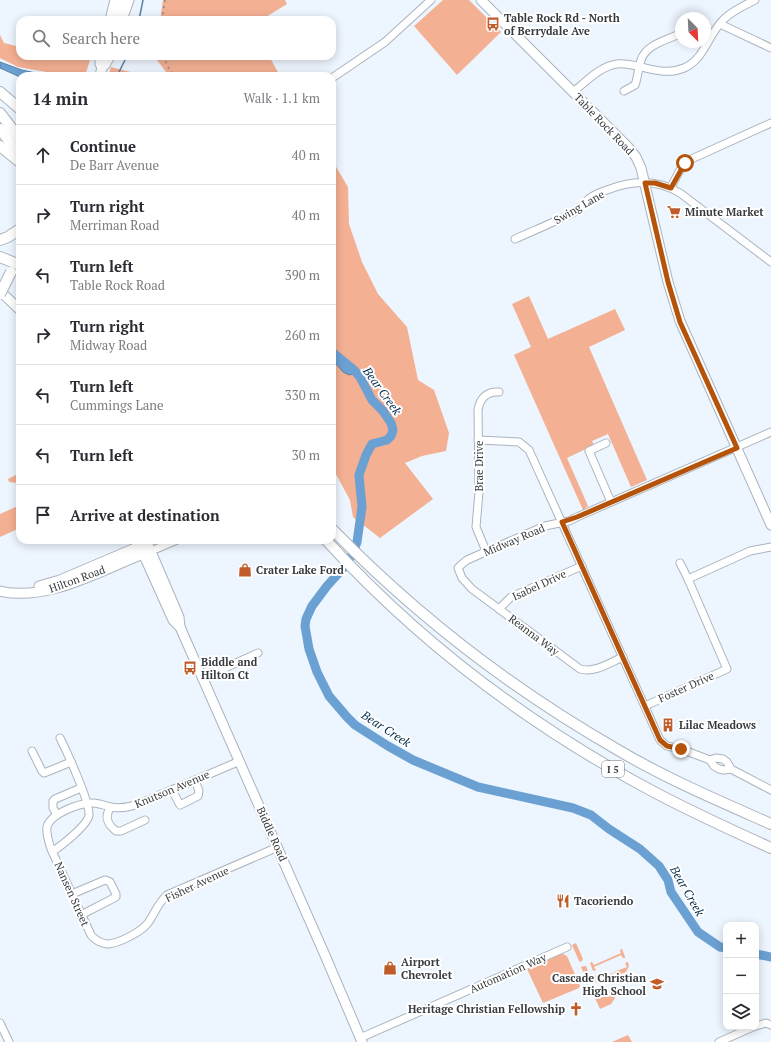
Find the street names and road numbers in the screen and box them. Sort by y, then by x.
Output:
street label: Table Rock Road [571,90,637,158]
street label: Swing Lane [551,187,607,227]
street label: Brae Drive [472,440,486,492]
street label: Midway Road [481,521,547,559]
street label: Hilton Road [47,562,107,596]
street label: Isabel Drive [510,566,569,604]
street label: Reanna Way [506,611,562,659]
street label: Foster Drive [656,668,716,706]
road number: I 5 [602,761,624,777]
street label: Knutson Avenue [132,767,212,811]
street label: Biddle Road [254,805,290,863]
street label: Nansen Street [52,860,92,928]
street label: Fisher Avenue [163,863,232,905]
street label: Automation Way [468,950,549,996]

